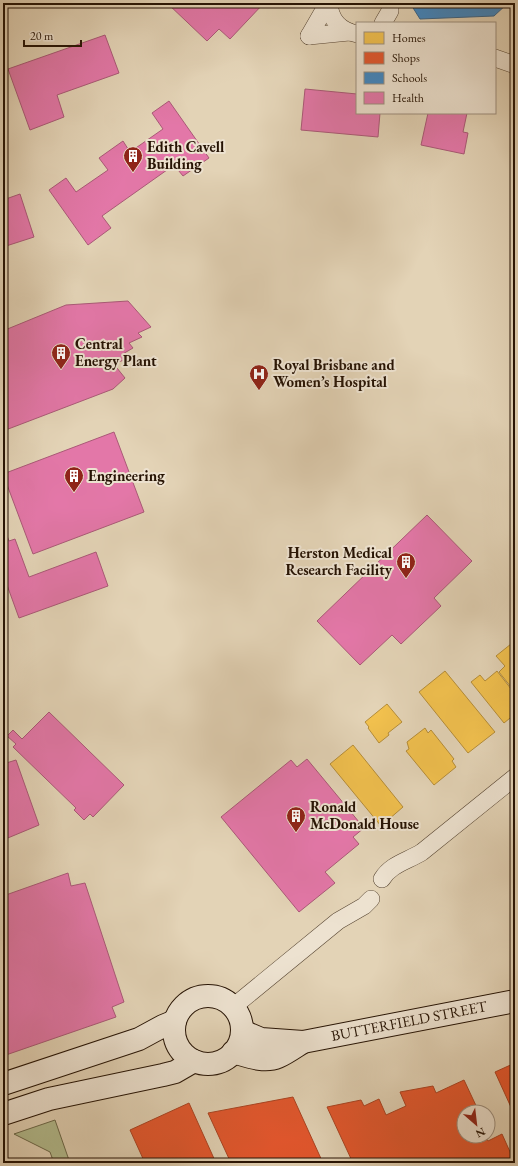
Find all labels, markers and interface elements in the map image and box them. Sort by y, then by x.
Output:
scale bar [24,22,81,48]
legend [356,22,496,114]
text: 20 m [30,28,54,44]
text: Homes [392,30,426,46]
text: Shops [392,50,420,66]
text: Schools [392,70,427,86]
text: Health [392,90,424,106]
place label: Edith Cavell Building [147,137,225,173]
building icon: Edith Cavell Building [122,145,144,173]
place label: Central Energy Plant [75,334,157,370]
building icon: Central Energy Plant [50,342,72,370]
place label: Royal Brisbane and Women’s Hospital [273,355,395,391]
hospital icon: Royal Brisbane and Women’s Hospital [248,363,270,391]
building icon: Engineering [63,465,85,493]
place label: Engineering [88,466,165,485]
place label: Herston Medical Research Facility [286,543,393,579]
building icon: Herston Medical Research Facility [395,551,417,579]
place label: Ronald McDonald House [310,797,419,833]
building icon: Ronald McDonald House [285,805,307,833]
street label: BUTTERFIELD STREET [329,996,489,1045]
north arrow [456,1104,496,1144]
text: N [473,1125,488,1141]

